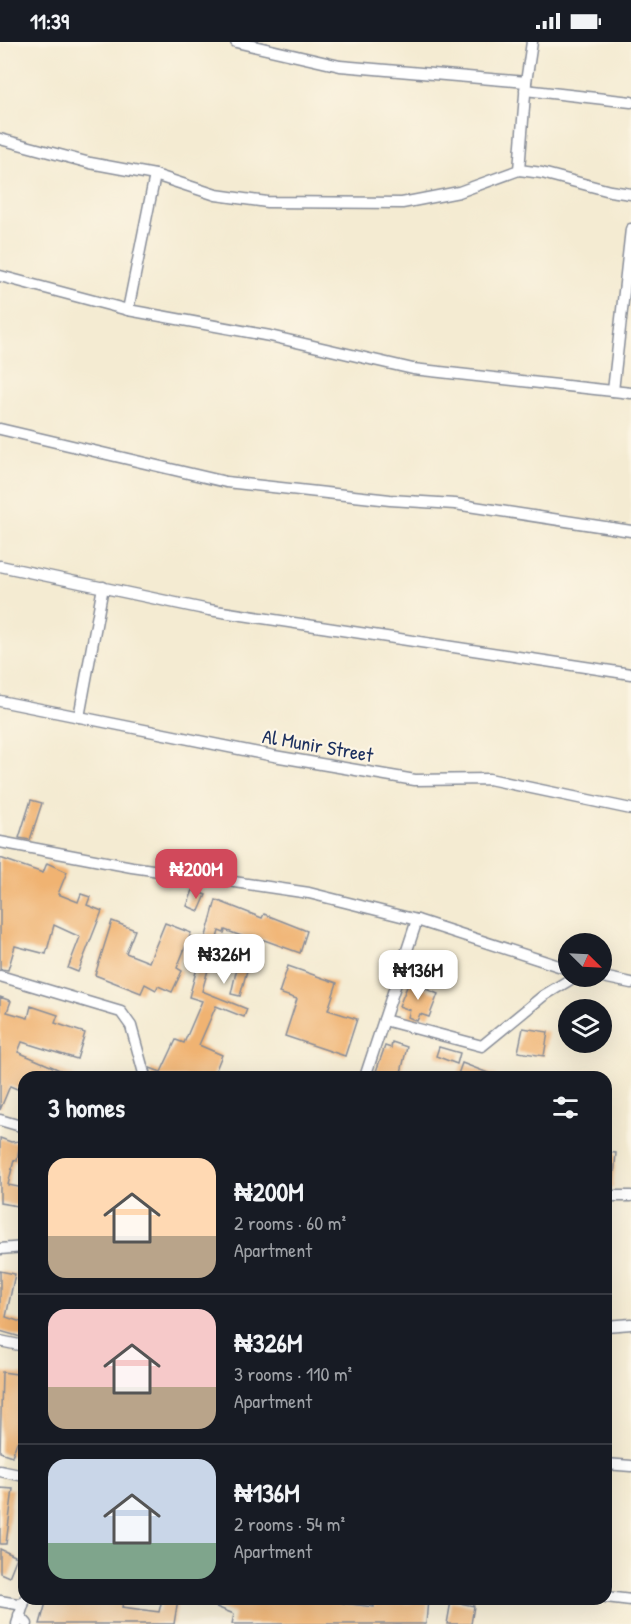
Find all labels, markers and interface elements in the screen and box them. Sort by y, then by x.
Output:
text: 11:39 [30,6,69,36]
street label: Al Munir Street [261,722,377,768]
pin: ₦200M [154,849,238,900]
text: ₦200M [169,855,223,882]
north arrow [558,933,612,987]
map controls [558,933,612,1053]
pin: ₦326M [182,934,266,985]
text: ₦326M [198,940,250,967]
pin: ₦136M [376,950,460,1001]
text: ₦136M [393,956,443,983]
button: layers [558,999,612,1053]
text: 3 homes [48,1090,125,1125]
icon: filters [549,1091,582,1124]
text: ₦200M [234,1174,304,1209]
icon: home [96,1182,168,1254]
text: 2 rooms · 60 m² [234,1209,346,1236]
text: Apartment [234,1236,312,1263]
text: ₦326M [234,1325,302,1360]
icon: home [96,1333,168,1405]
text: 3 rooms · 110 m² [234,1360,352,1387]
text: Apartment [234,1387,312,1414]
text: ₦136M [234,1475,300,1510]
icon: home [96,1483,168,1555]
text: 2 rooms · 54 m² [234,1510,345,1537]
text: Apartment [234,1537,312,1564]

